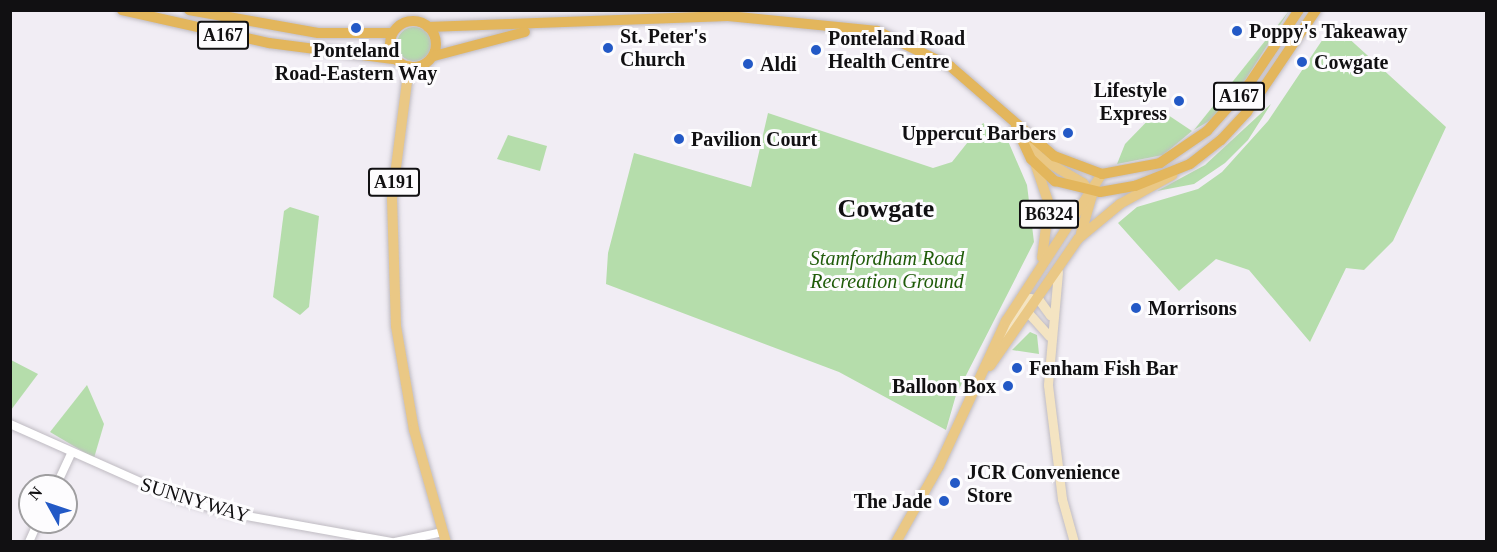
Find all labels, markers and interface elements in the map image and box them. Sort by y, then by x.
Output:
place label: Poppy's Takeaway [1249,19,1408,43]
road number: A167 [196,20,250,50]
marker: Ponteland Road-Eastern Way [349,21,363,35]
place label: St. Peter's Church [620,24,707,71]
marker: Poppy's Takeaway [1230,24,1244,38]
place label: Ponteland Road Health Centre [828,27,965,74]
place label: Ponteland Road-Eastern Way [275,38,437,85]
marker: St. Peter's Church [601,41,615,55]
marker: Ponteland Road Health Centre [809,43,823,57]
place label: Cowgate [1314,50,1388,74]
place label: Aldi [760,52,797,76]
marker: Cowgate [1295,55,1309,69]
marker: Aldi [741,57,755,71]
place label: Lifestyle Express [1094,78,1167,125]
road number: A167 [1212,81,1266,111]
marker: Lifestyle Express [1172,94,1186,108]
place label: Uppercut Barbers [901,121,1056,145]
marker: Uppercut Barbers [1061,126,1075,140]
place label: Pavilion Court [691,127,817,151]
marker: Pavilion Court [672,132,686,146]
road number: A191 [367,167,421,197]
district label: Cowgate [838,193,934,225]
road number: B6324 [1018,199,1080,229]
park label: Stamfordham Road Recreation Ground [810,247,964,294]
place label: Morrisons [1148,296,1237,320]
marker: Morrisons [1129,301,1143,315]
place label: Fenham Fish Bar [1029,356,1178,380]
marker: Fenham Fish Bar [1010,361,1024,375]
place label: Balloon Box [892,374,996,398]
marker: Balloon Box [1001,379,1015,393]
place label: JCR Convenience Store [967,460,1120,507]
street label: SUNNYWAY [138,472,252,528]
north arrow [18,474,78,534]
marker: JCR Convenience Store [948,476,962,490]
text: N [25,484,46,503]
place label: The Jade [854,489,932,513]
marker: The Jade [937,494,951,508]

